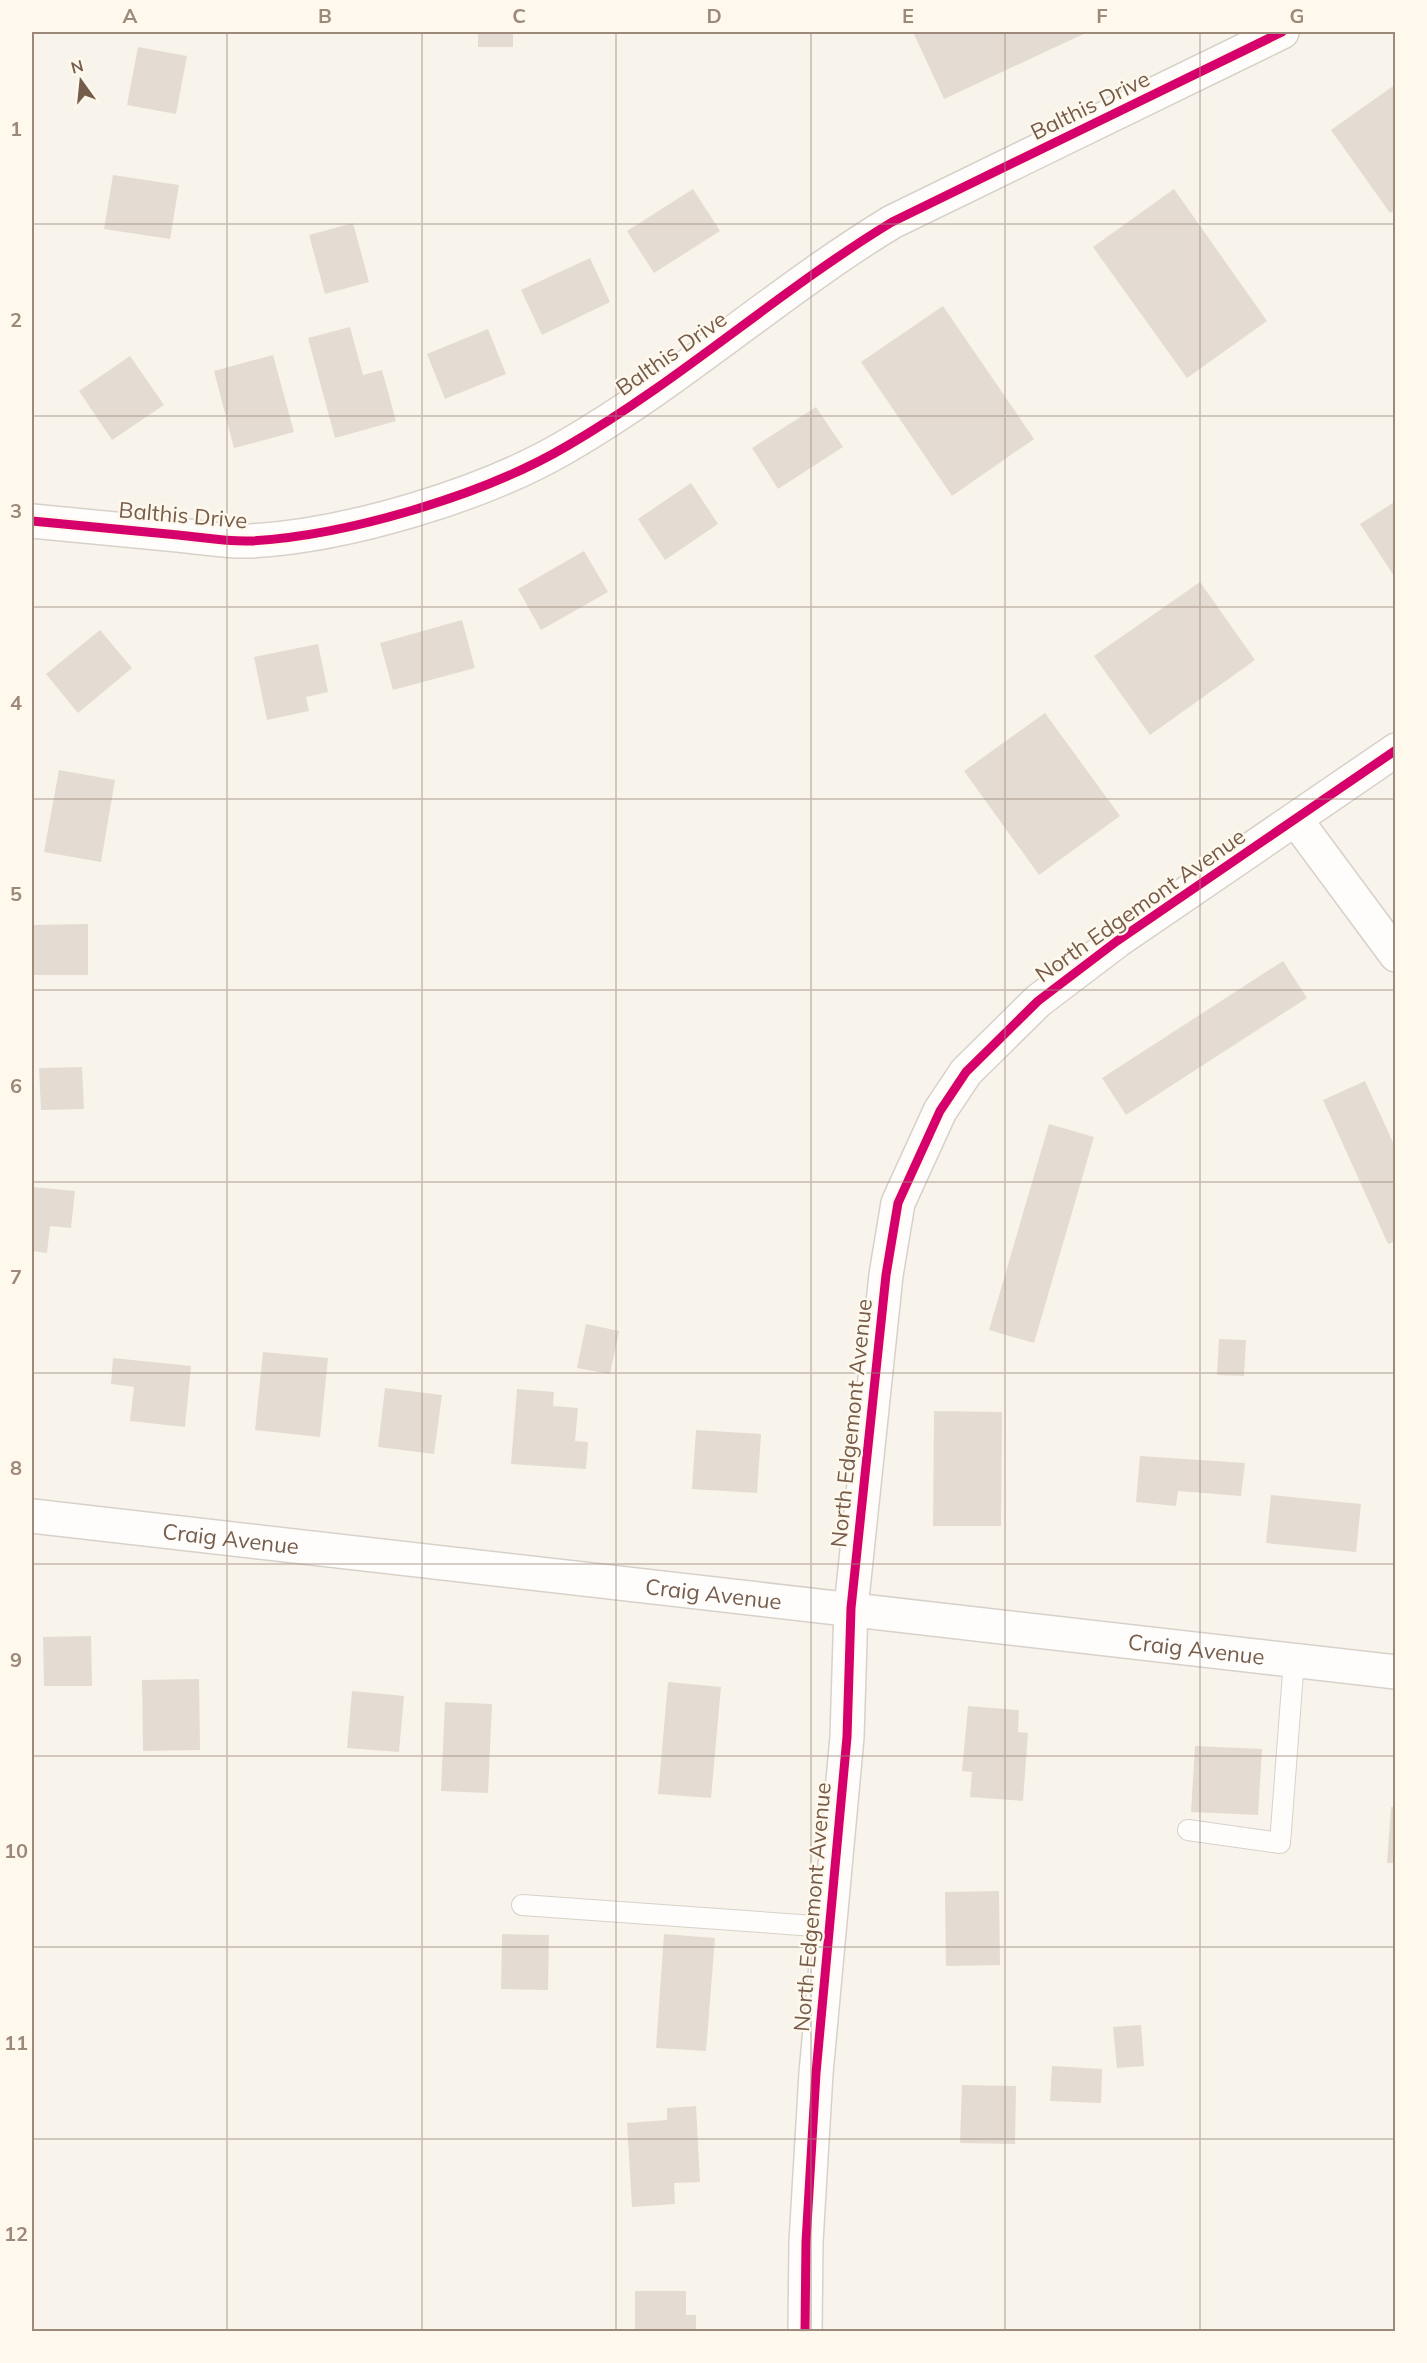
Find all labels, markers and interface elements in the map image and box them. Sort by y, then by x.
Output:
text: A [123,3,138,28]
text: B [318,3,332,28]
text: C [512,3,526,28]
text: D [706,3,722,28]
text: E [902,3,914,28]
text: F [1096,3,1108,28]
text: G [1290,3,1304,28]
north arrow [51,51,111,111]
text: N [69,55,86,78]
street label: Balthis Drive [1026,64,1154,146]
text: 1 [10,116,22,141]
street label: Balthis Drive [610,305,732,401]
text: 2 [10,307,22,332]
street label: Balthis Drive [118,495,248,535]
text: 3 [10,498,22,523]
text: 4 [10,690,22,715]
street label: North Edgemont Avenue [1030,822,1250,988]
text: 5 [10,881,22,906]
text: 6 [10,1073,22,1098]
text: 7 [10,1264,22,1289]
street label: North Edgemont Avenue [824,1297,878,1549]
text: 8 [10,1455,22,1480]
street label: Craig Avenue [161,1517,300,1560]
street label: Craig Avenue [644,1572,783,1616]
street label: Craig Avenue [1127,1627,1266,1671]
text: 9 [10,1647,22,1672]
street label: North Edgemont Avenue [787,1781,837,2033]
text: 10 [4,1838,28,1863]
text: 11 [4,2030,28,2055]
text: 12 [4,2221,28,2246]

